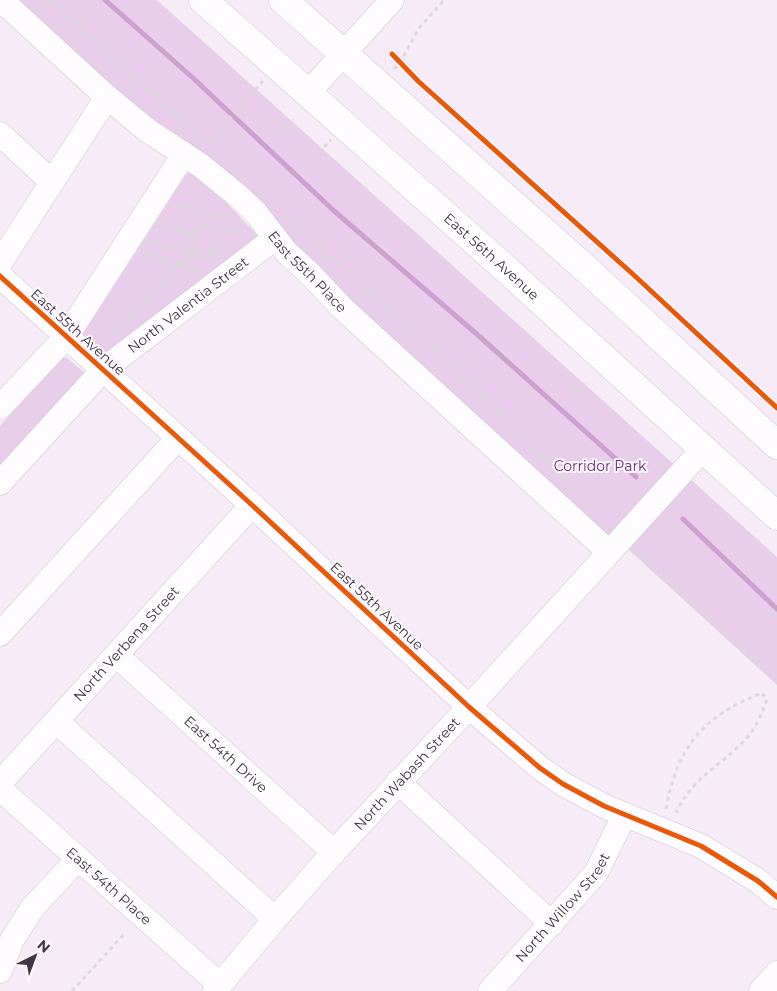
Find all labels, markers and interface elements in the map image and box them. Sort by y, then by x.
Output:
street label: East 56th Avenue [440,209,543,304]
street label: East 55th Place [264,227,351,316]
street label: North Valentia Street [124,253,252,357]
street label: East 55th Avenue [27,285,129,379]
park label: Corridor Park [554,457,647,475]
street label: East 55th Avenue [327,558,427,654]
street label: North Verbena Street [69,582,183,705]
street label: East 54th Drive [180,712,271,797]
street label: North Wabash Street [350,713,464,834]
street label: East 54th Place [63,843,155,929]
street label: North Willow Street [511,849,614,966]
north arrow [10,931,60,981]
text: N [33,936,54,957]

